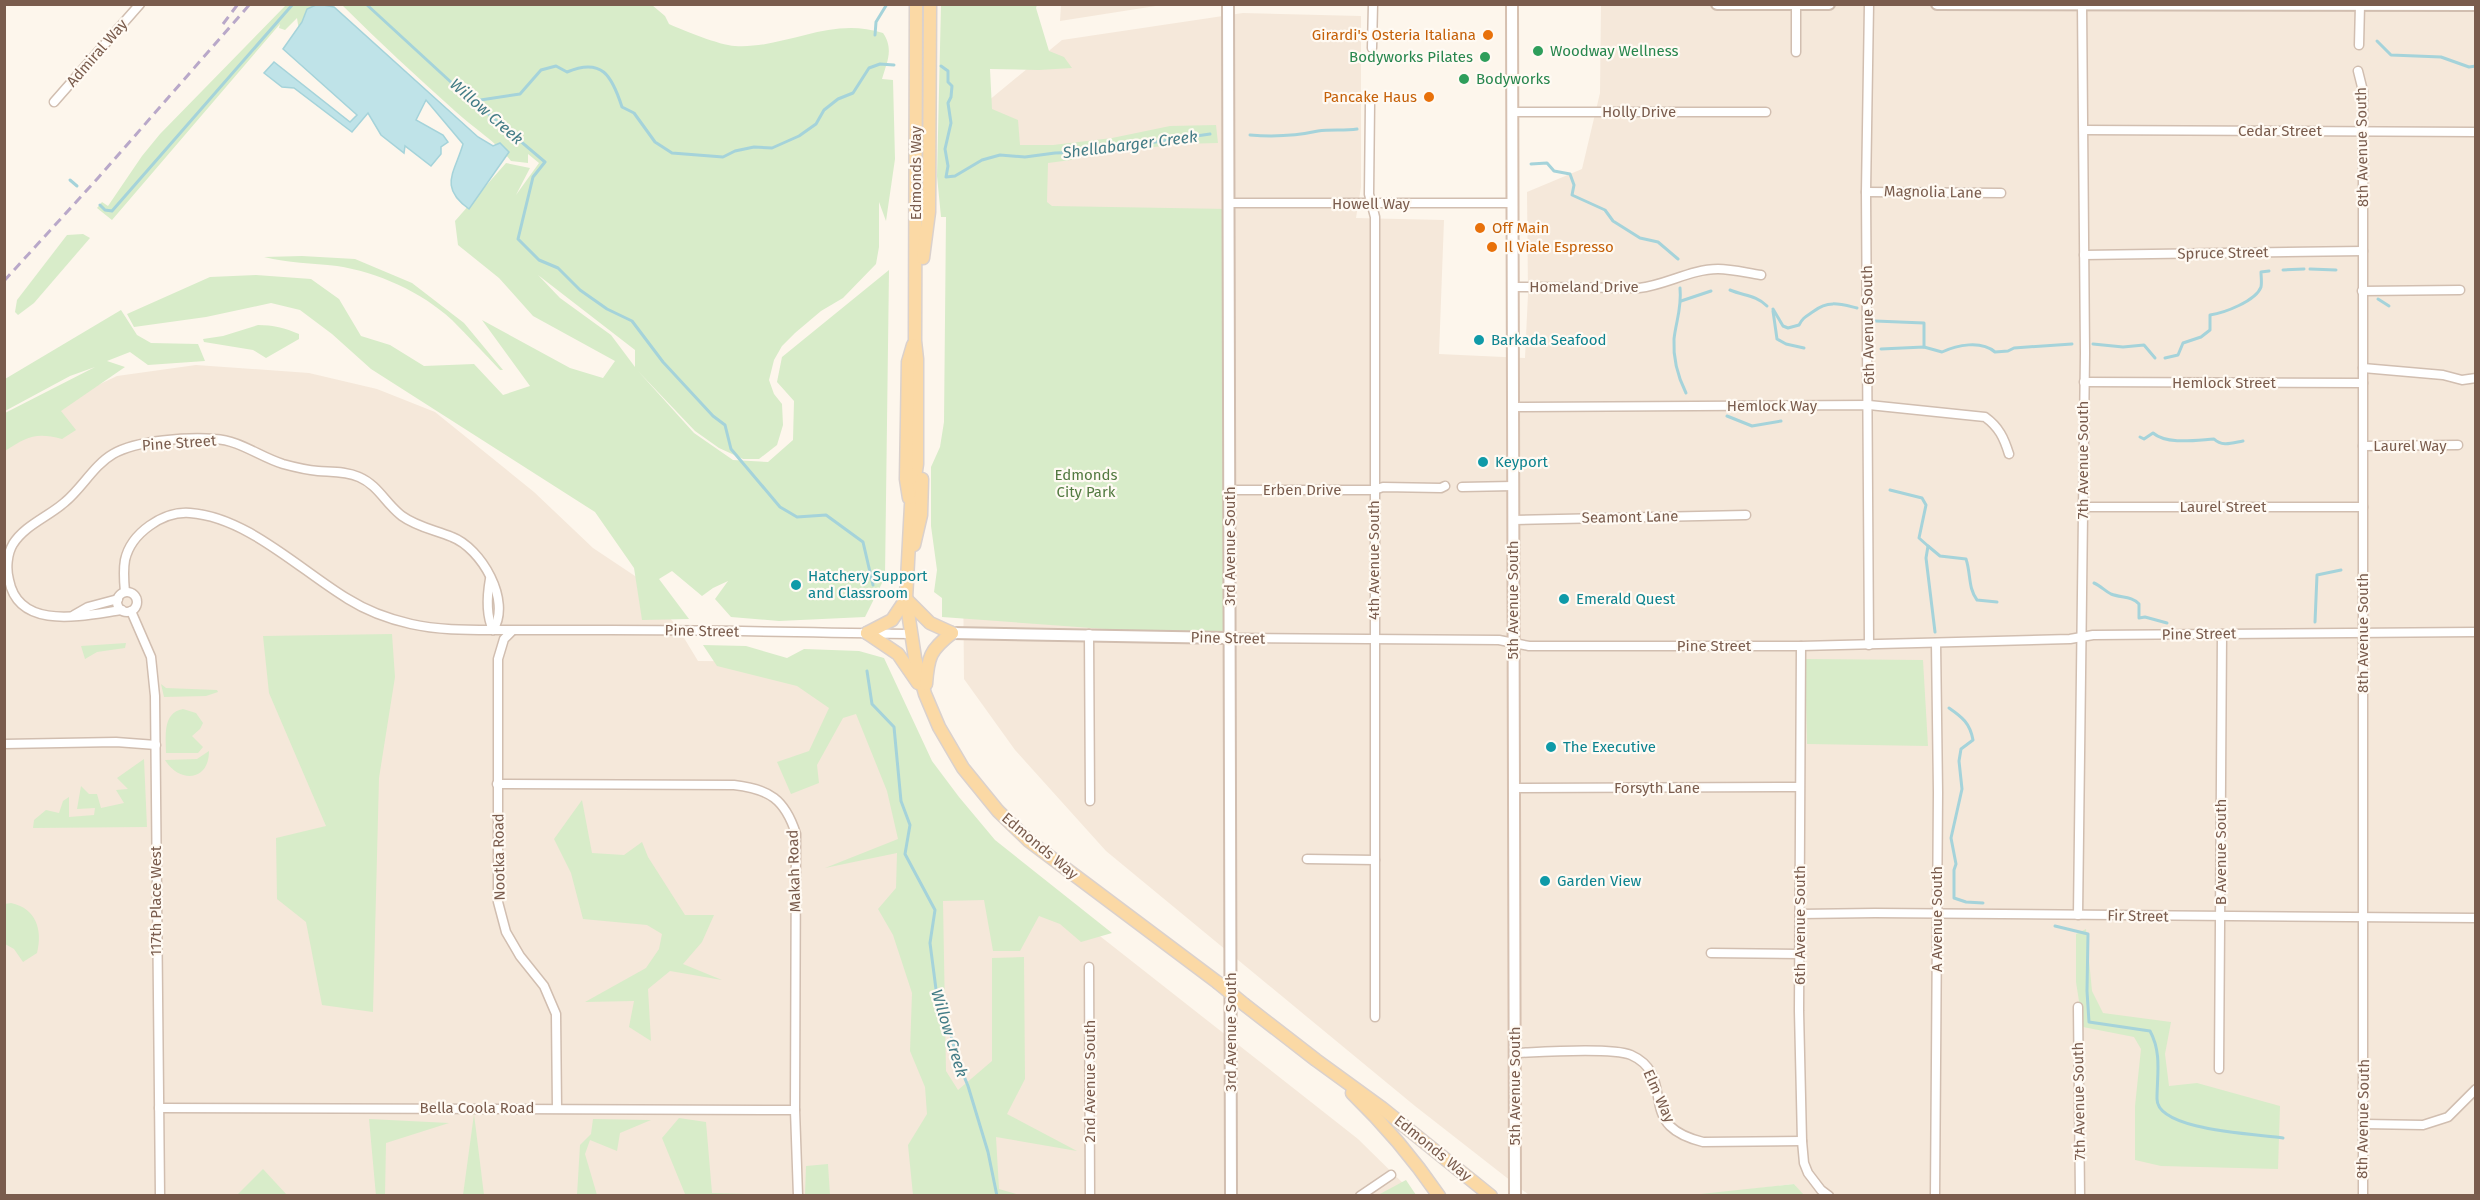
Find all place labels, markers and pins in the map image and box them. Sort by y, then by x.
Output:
place label: Girardi's Osteria Italiana [1312,26,1476,44]
marker: Girardi's Osteria Italiana [1481,28,1495,42]
place label: Woodway Wellness [1550,42,1679,60]
marker: Woodway Wellness [1531,44,1545,58]
place label: Bodyworks Pilates [1349,48,1473,66]
marker: Bodyworks Pilates [1478,50,1492,64]
place label: Bodyworks [1476,70,1550,88]
marker: Bodyworks [1457,72,1471,86]
place label: Pancake Haus [1323,88,1417,106]
marker: Pancake Haus [1422,90,1436,104]
place label: Off Main [1492,219,1549,237]
marker: Off Main [1473,221,1487,235]
place label: Il Viale Espresso [1504,238,1614,256]
marker: Il Viale Espresso [1485,240,1499,254]
place label: Barkada Seafood [1491,331,1607,349]
marker: Barkada Seafood [1472,333,1486,347]
place label: Keyport [1495,453,1549,471]
marker: Keyport [1476,455,1490,469]
place label: Hatchery Support and Classroom [808,567,928,602]
marker: Hatchery Support and Classroom [789,578,803,592]
place label: Emerald Quest [1576,590,1676,608]
marker: Emerald Quest [1557,592,1571,606]
place label: The Executive [1563,738,1656,756]
marker: The Executive [1544,740,1558,754]
place label: Garden View [1557,872,1642,890]
marker: Garden View [1538,874,1552,888]

